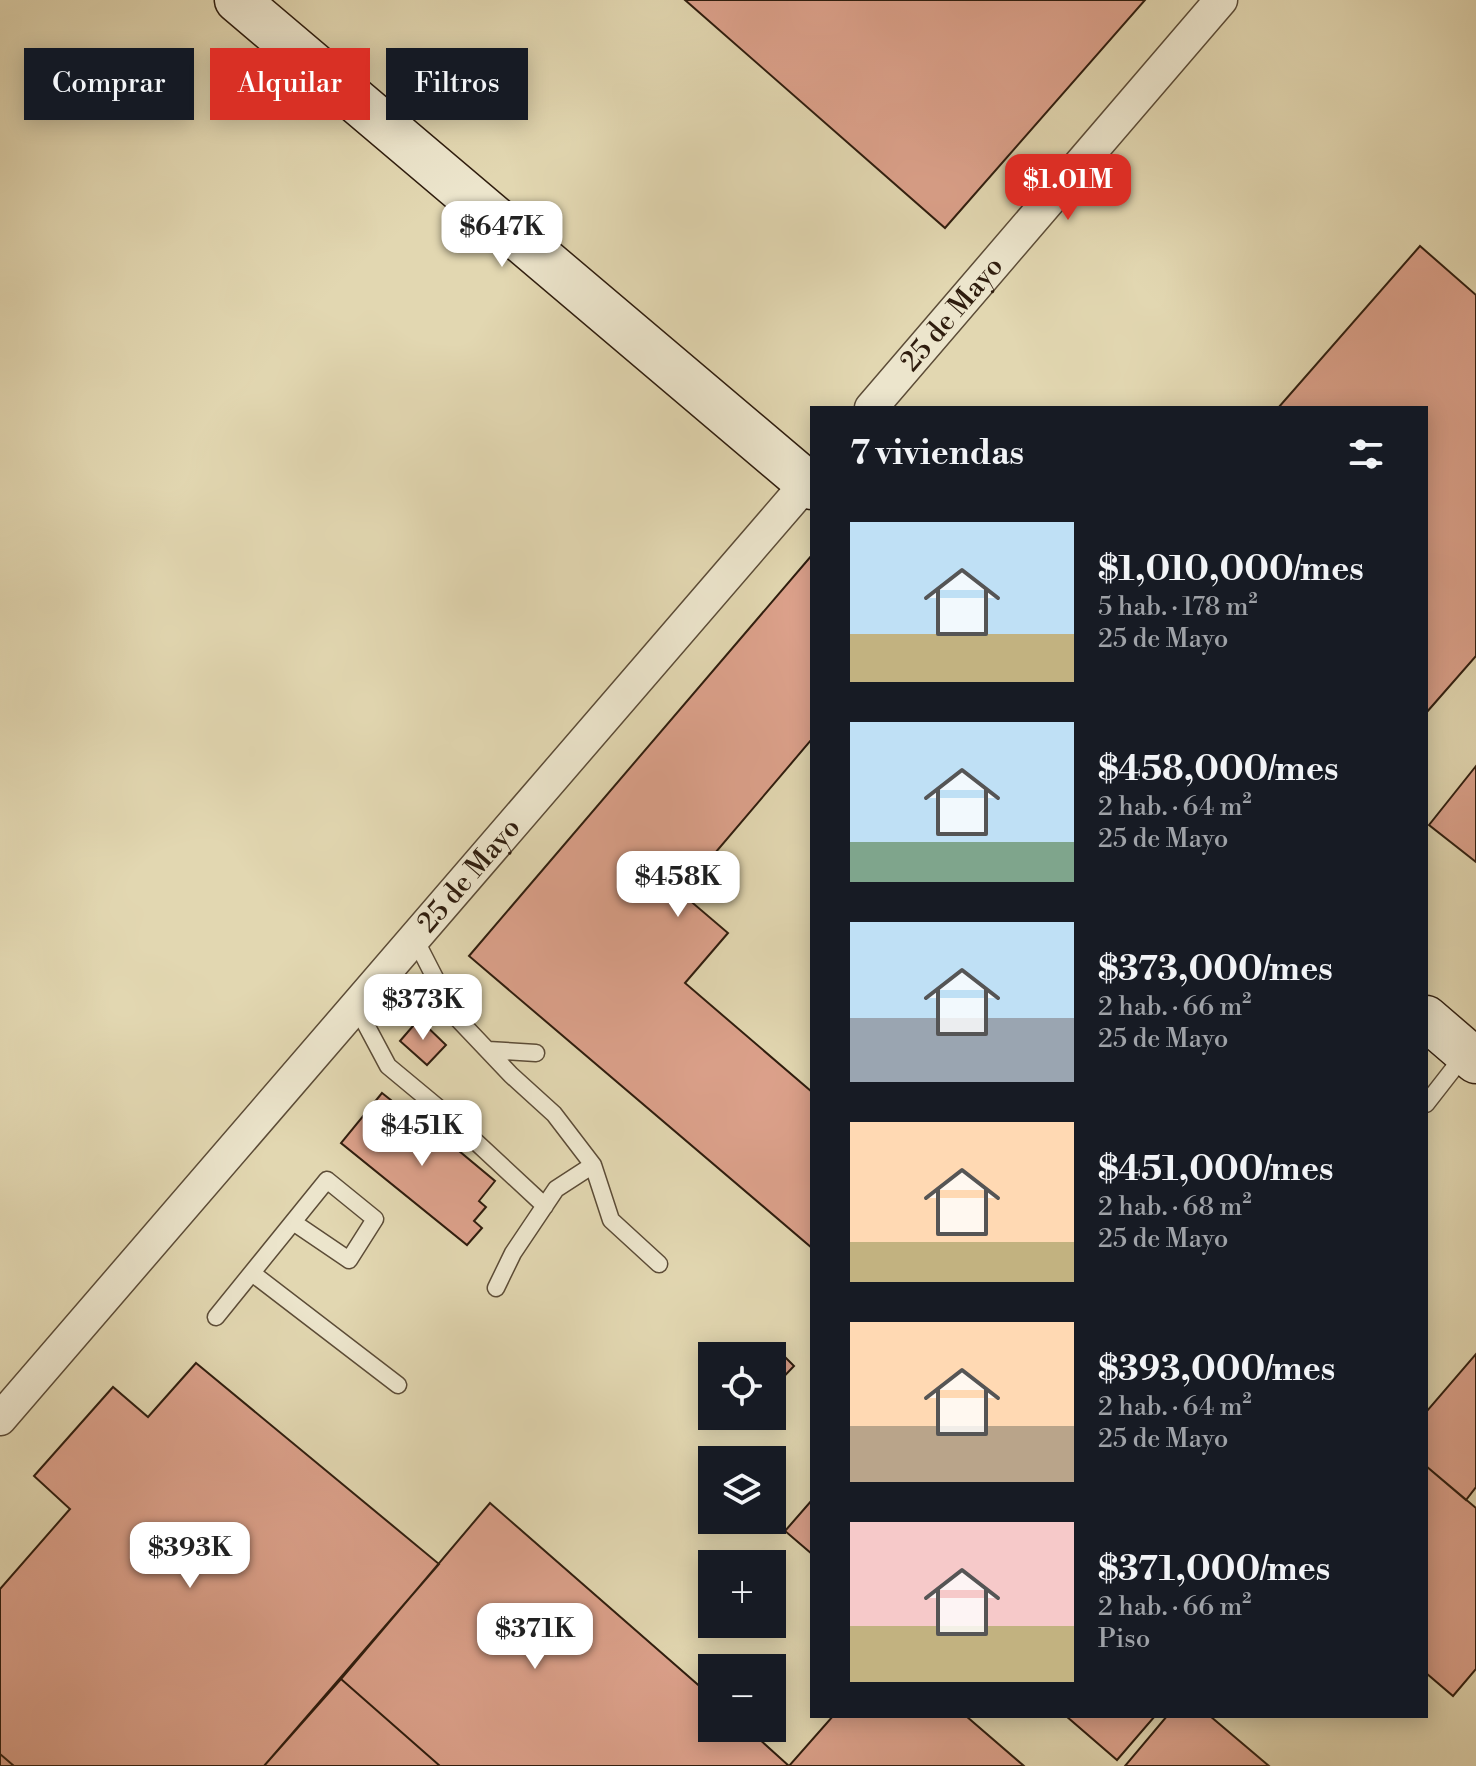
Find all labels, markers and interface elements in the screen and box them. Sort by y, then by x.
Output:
chip: Comprar [24,48,194,120]
chip: Alquilar [210,48,370,120]
chip: Filtros [386,48,528,120]
pin: $1.01M [1003,154,1133,222]
text: $1.01M [1023,164,1113,196]
pin: $647K [446,201,558,269]
text: $647K [459,211,545,243]
street label: 25 de Mayo [893,249,1011,379]
icon: filters [1344,432,1388,476]
text: 7 viviendas [850,433,1024,475]
text: $1,010,000/mes [1098,549,1364,591]
icon: home [914,554,1010,650]
text: 5 hab. · 178 m² [1098,591,1258,623]
text: 25 de Mayo [1098,623,1228,655]
text: $458,000/mes [1098,749,1339,791]
icon: home [914,754,1010,850]
text: 2 hab. · 64 m² [1098,791,1252,823]
street label: 25 de Mayo [410,811,528,940]
text: 25 de Mayo [1098,823,1228,855]
pin: $458K [622,851,734,919]
text: $458K [635,861,721,893]
text: $373,000/mes [1098,949,1333,991]
icon: home [914,954,1010,1050]
pin: $373K [367,974,479,1042]
text: $373K [382,984,464,1016]
text: 2 hab. · 66 m² [1098,991,1251,1023]
text: 25 de Mayo [1098,1023,1228,1055]
pin: $451K [366,1100,478,1168]
text: $451K [381,1110,463,1142]
text: $451,000/mes [1098,1149,1334,1191]
icon: home [914,1154,1010,1250]
text: 2 hab. · 68 m² [1098,1191,1251,1223]
text: 25 de Mayo [1098,1223,1228,1255]
map controls [698,1342,786,1742]
button: locate [698,1342,786,1430]
text: $393,000/mes [1098,1349,1335,1391]
icon: home [914,1354,1010,1450]
text: 2 hab. · 64 m² [1098,1391,1252,1423]
text: 25 de Mayo [1098,1423,1228,1455]
button: layers [698,1446,786,1534]
pin: $393K [134,1522,246,1590]
text: $393K [148,1532,232,1564]
text: $371,000/mes [1098,1549,1330,1591]
button: + [698,1550,786,1638]
icon: home [914,1554,1010,1650]
text: 2 hab. · 66 m² [1098,1591,1251,1623]
pin: $371K [479,1603,591,1671]
text: $371K [495,1613,575,1645]
text: Piso [1098,1623,1150,1655]
button: − [698,1654,786,1742]

